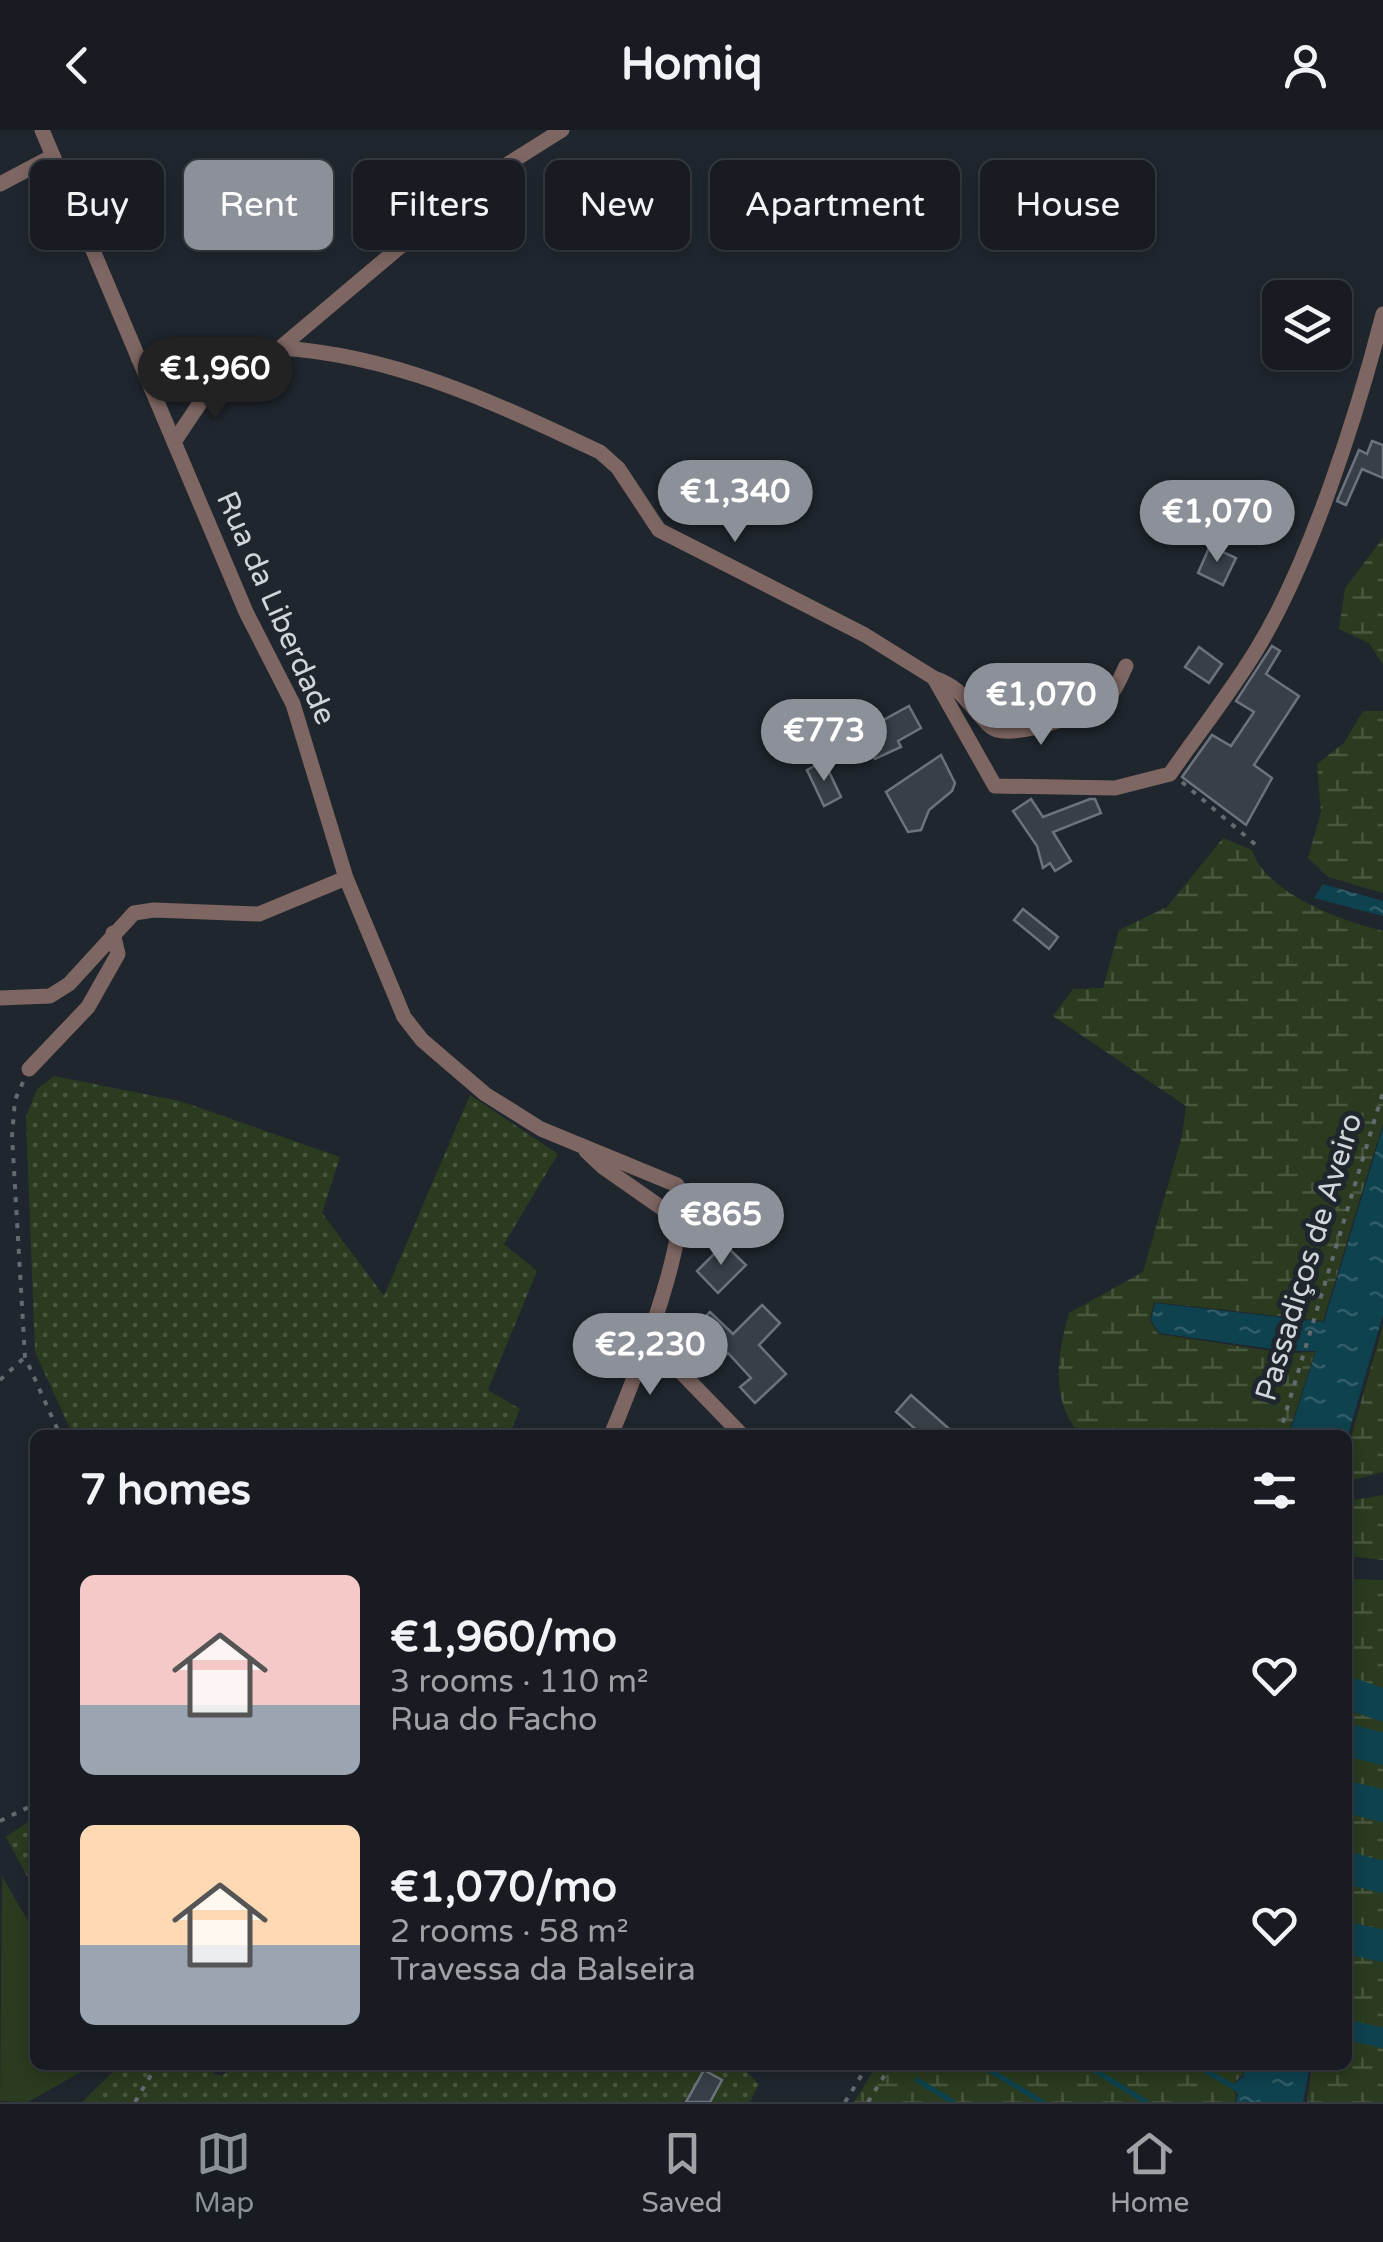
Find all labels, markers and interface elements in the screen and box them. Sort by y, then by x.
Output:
icon: back [50,38,105,93]
text: Homiq [621,38,762,92]
icon: person [1278,38,1333,93]
chip: Buy [30,160,164,250]
chip: Rent [184,160,333,250]
chip: Filters [353,160,525,250]
chip: New [545,160,690,250]
chip: Apartment [710,160,960,250]
chip: House [980,160,1155,250]
map controls [1262,280,1352,370]
button: layers [1262,280,1352,370]
pin: €1,960 [134,337,296,422]
text: €1,960 [160,350,270,388]
pin: €1,340 [654,460,816,545]
text: €1,340 [680,473,790,511]
pin: €1,070 [1136,480,1298,565]
street label: Rua da Liberdade [208,486,344,730]
text: €1,070 [1162,493,1272,531]
pin: €1,070 [960,663,1122,748]
text: €1,070 [986,676,1096,714]
pin: €773 [765,699,883,784]
text: €773 [783,712,865,750]
street label: Passadiços de Aveiro [1248,1109,1370,1405]
pin: €865 [662,1183,780,1268]
text: €865 [680,1196,762,1234]
pin: €2,230 [569,1313,731,1398]
text: €2,230 [595,1326,705,1364]
icon: filters [1247,1463,1302,1518]
text: 7 homes [80,1465,251,1516]
text: €1,960/mo [390,1612,617,1663]
icon: home [160,1615,280,1735]
icon: heart [1247,1648,1302,1703]
text: 3 rooms · 110 m² [390,1663,649,1701]
text: Rua do Facho [390,1701,598,1739]
text: €1,070/mo [390,1862,617,1913]
icon: home [160,1865,280,1985]
icon: heart [1247,1898,1302,1953]
text: 2 rooms · 58 m² [390,1913,629,1951]
text: Travessa da Balseira [390,1951,696,1989]
tab: Map [194,2126,254,2220]
tab: Saved [642,2126,723,2220]
tab: Home [1110,2126,1189,2220]

